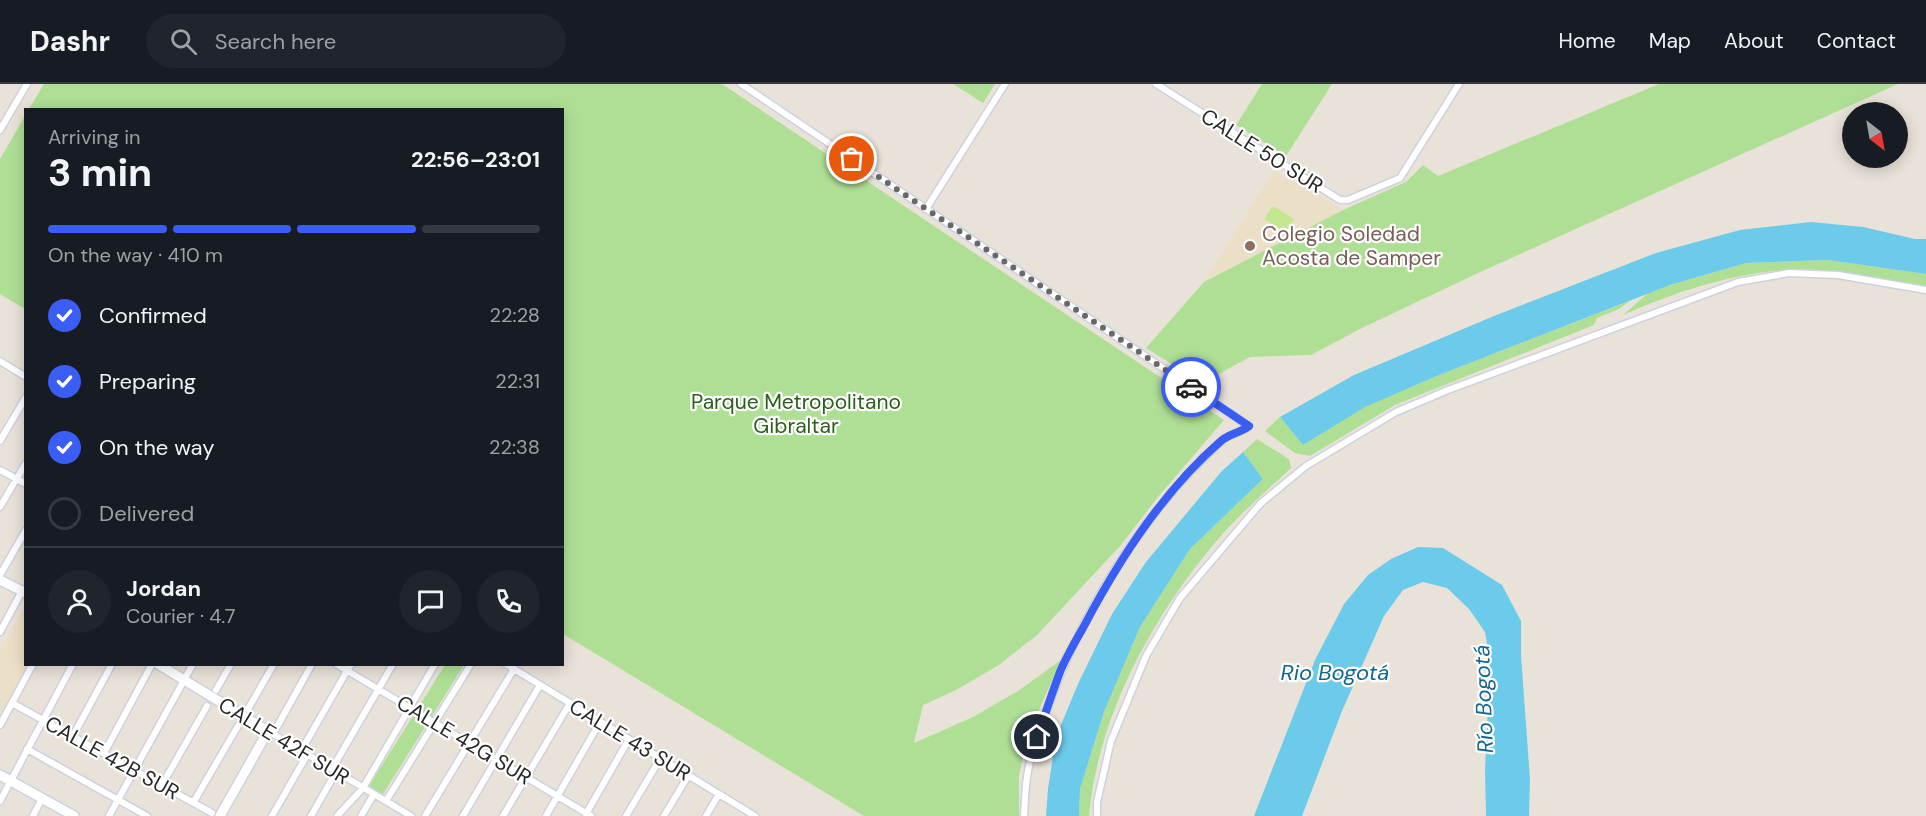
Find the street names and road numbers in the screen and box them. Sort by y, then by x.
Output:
street label: CALLE 50 SUR [1195,102,1329,200]
street label: CALLE 42G SUR [391,689,537,791]
street label: CALLE 42F SUR [213,691,355,791]
street label: CALLE 43 SUR [564,693,696,787]
street label: CALLE 42B SUR [40,709,184,807]

